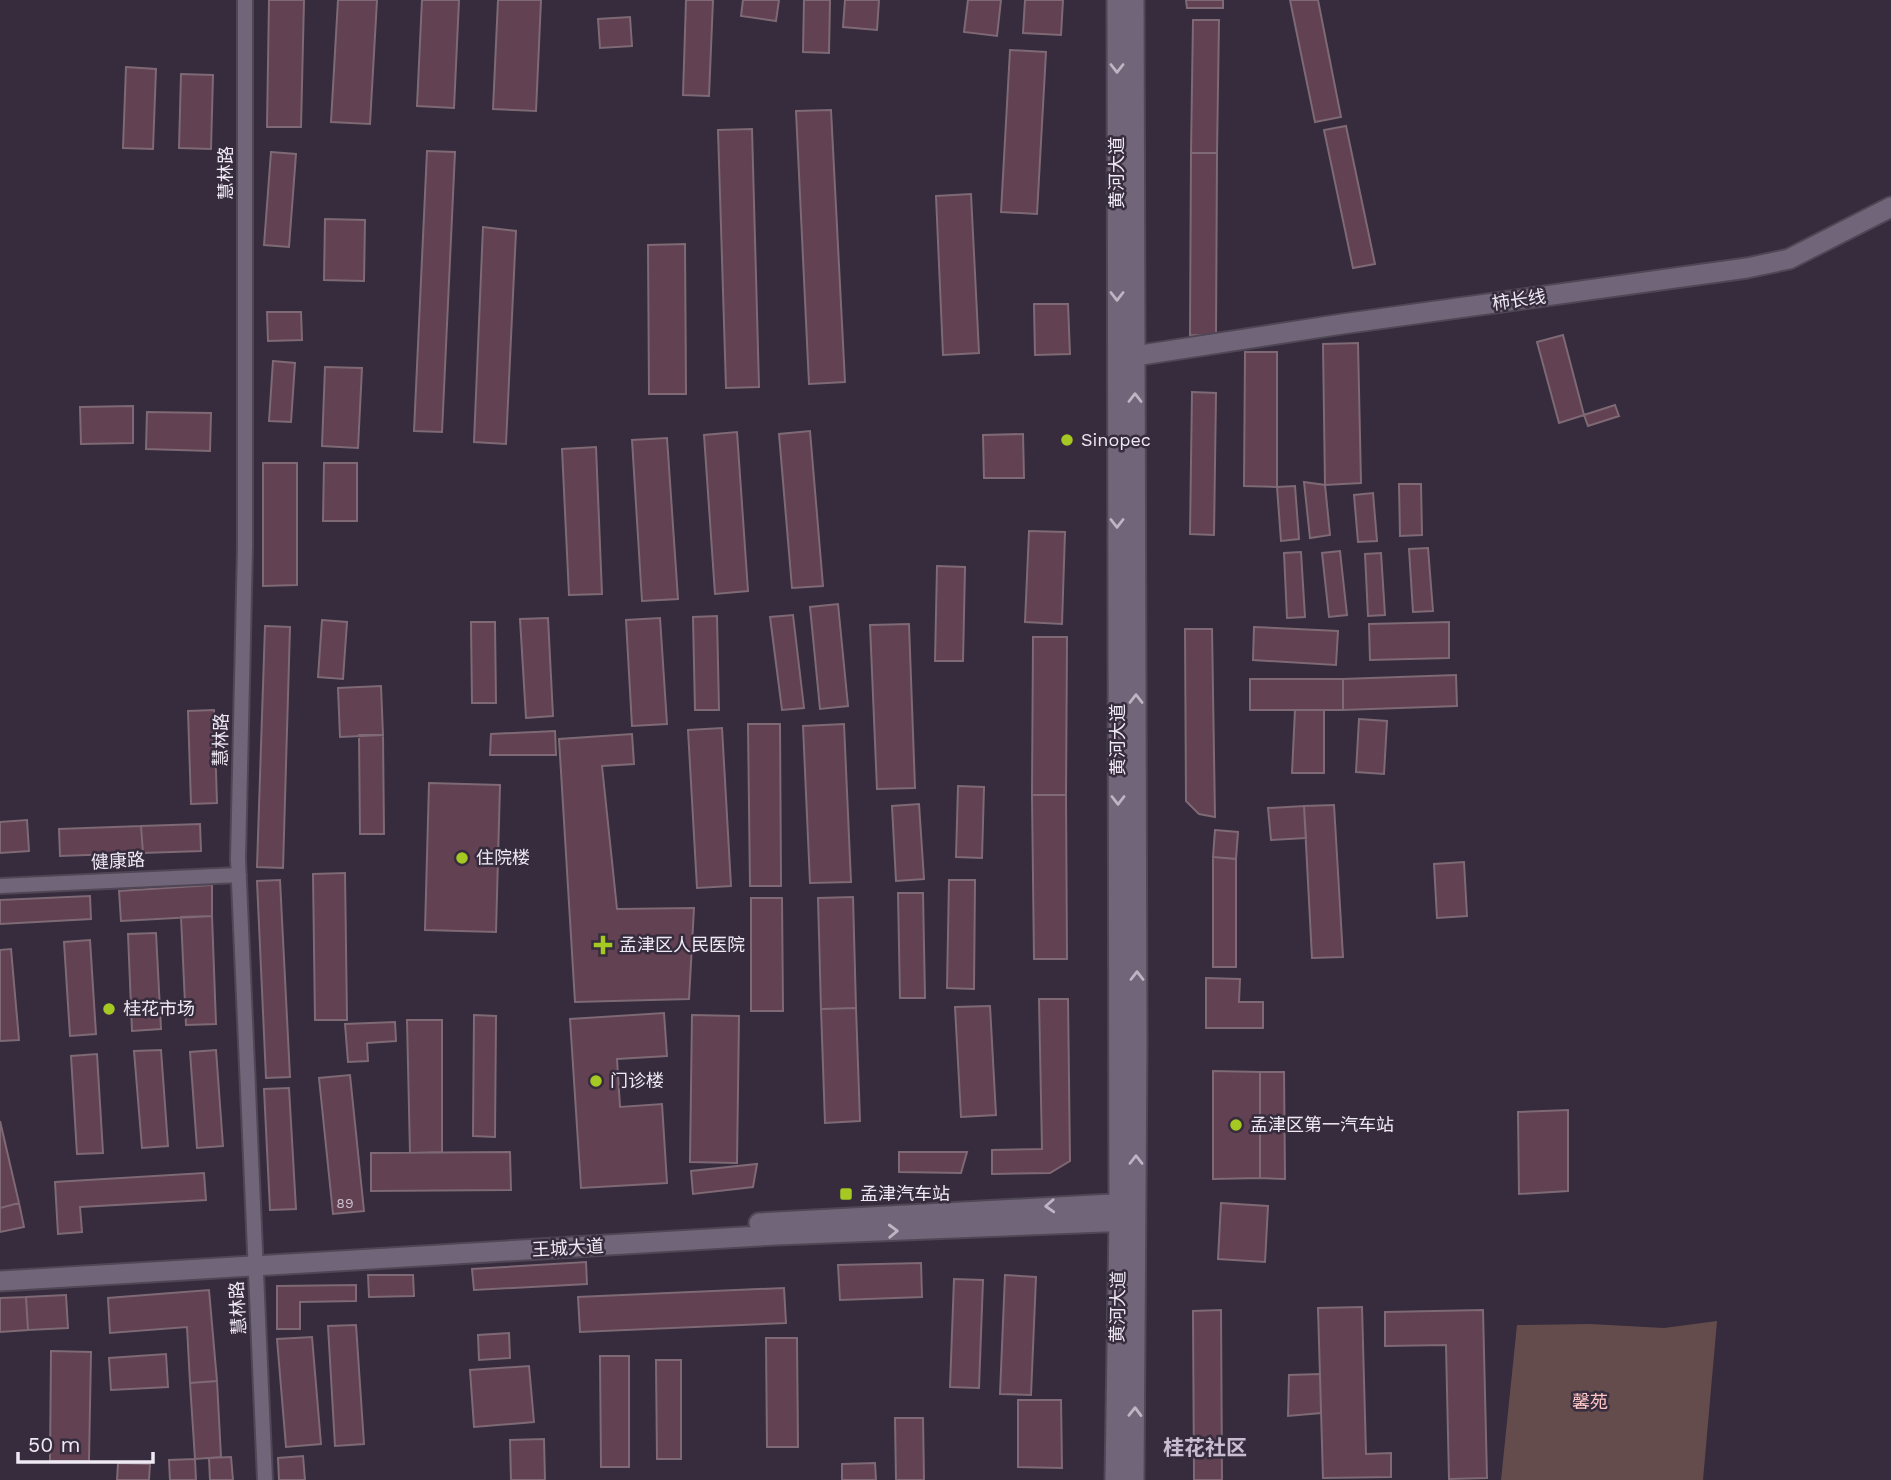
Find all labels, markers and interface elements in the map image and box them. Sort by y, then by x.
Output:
one-way arrow [1109,63,1125,74]
street label: 黄河大道 [1106,137,1127,209]
street label: 慧林路 [215,146,236,200]
street label: 柿长线 [1491,285,1547,314]
one-way arrow [1109,291,1125,301]
one-way arrow [1127,392,1143,403]
place label: Sinopec [1081,429,1151,450]
marker: Sinopec [1059,432,1075,448]
one-way arrow [1109,518,1125,529]
one-way arrow [1128,693,1144,704]
street label: 黄河大道 [1107,704,1128,776]
street label: 慧林路 [210,713,231,767]
one-way arrow [1110,795,1126,805]
place label: 住院楼 [476,847,530,868]
street label: 健康路 [90,849,145,872]
marker: 住院楼 [454,850,470,866]
place label: 孟津区人民医院 [619,934,745,955]
marker: 孟津区人民医院 [593,935,613,955]
one-way arrow [1129,970,1145,980]
place label: 桂花市场 [123,998,195,1019]
marker: 桂花市场 [101,1001,117,1017]
place label: 门诊楼 [610,1070,664,1091]
marker: 门诊楼 [588,1073,604,1089]
place label: 孟津区第一汽车站 [1250,1114,1394,1135]
marker: 孟津区第一汽车站 [1228,1117,1244,1133]
one-way arrow [1129,1154,1144,1165]
place label: 孟津汽车站 [860,1183,950,1204]
marker: 孟津汽车站 [838,1186,854,1202]
house number: 89 [336,1195,354,1211]
one-way arrow [1044,1199,1055,1214]
one-way arrow [888,1223,899,1238]
street label: 王城大道 [531,1235,604,1260]
street label: 黄河大道 [1106,1271,1129,1343]
street label: 慧林路 [226,1281,249,1336]
park label: 馨苑 [1572,1391,1608,1412]
one-way arrow [1127,1406,1143,1417]
scale bar [18,1420,152,1464]
text: 50 m [28,1432,80,1457]
district label: 桂花社区 [1163,1435,1247,1460]

